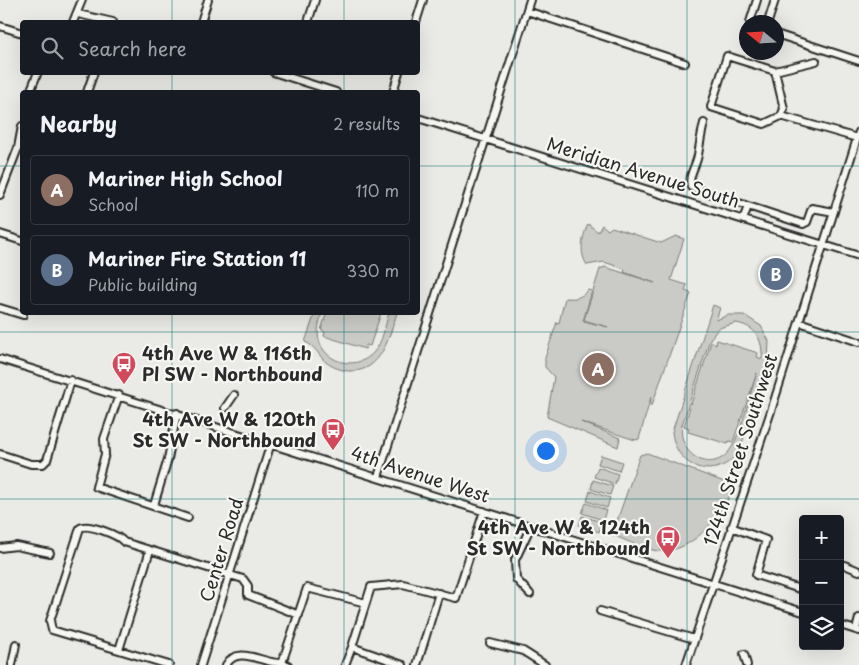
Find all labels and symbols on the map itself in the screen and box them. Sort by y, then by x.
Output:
north arrow [739,15,784,60]
street label: Meridian Avenue South [544,129,743,214]
pin: B [760,255,792,293]
place label: 4th Ave W & 116th Pl SW - Northbound [142,339,322,387]
pin: A [582,350,614,388]
street label: 124th Street Southwest [696,350,783,549]
bus stop icon: 4th Ave W & 116th Pl SW - Northbound [111,351,137,385]
place label: 4th Ave W & 120th St SW - Northbound [132,405,316,453]
bus stop icon: 4th Ave W & 120th St SW - Northbound [320,417,346,451]
street label: 4th Avenue West [348,438,493,509]
your location [533,438,559,464]
street label: Center Road [192,494,249,605]
place label: 4th Ave W & 124th St SW - Northbound [466,513,650,561]
bus stop icon: 4th Ave W & 124th St SW - Northbound [655,525,681,559]

